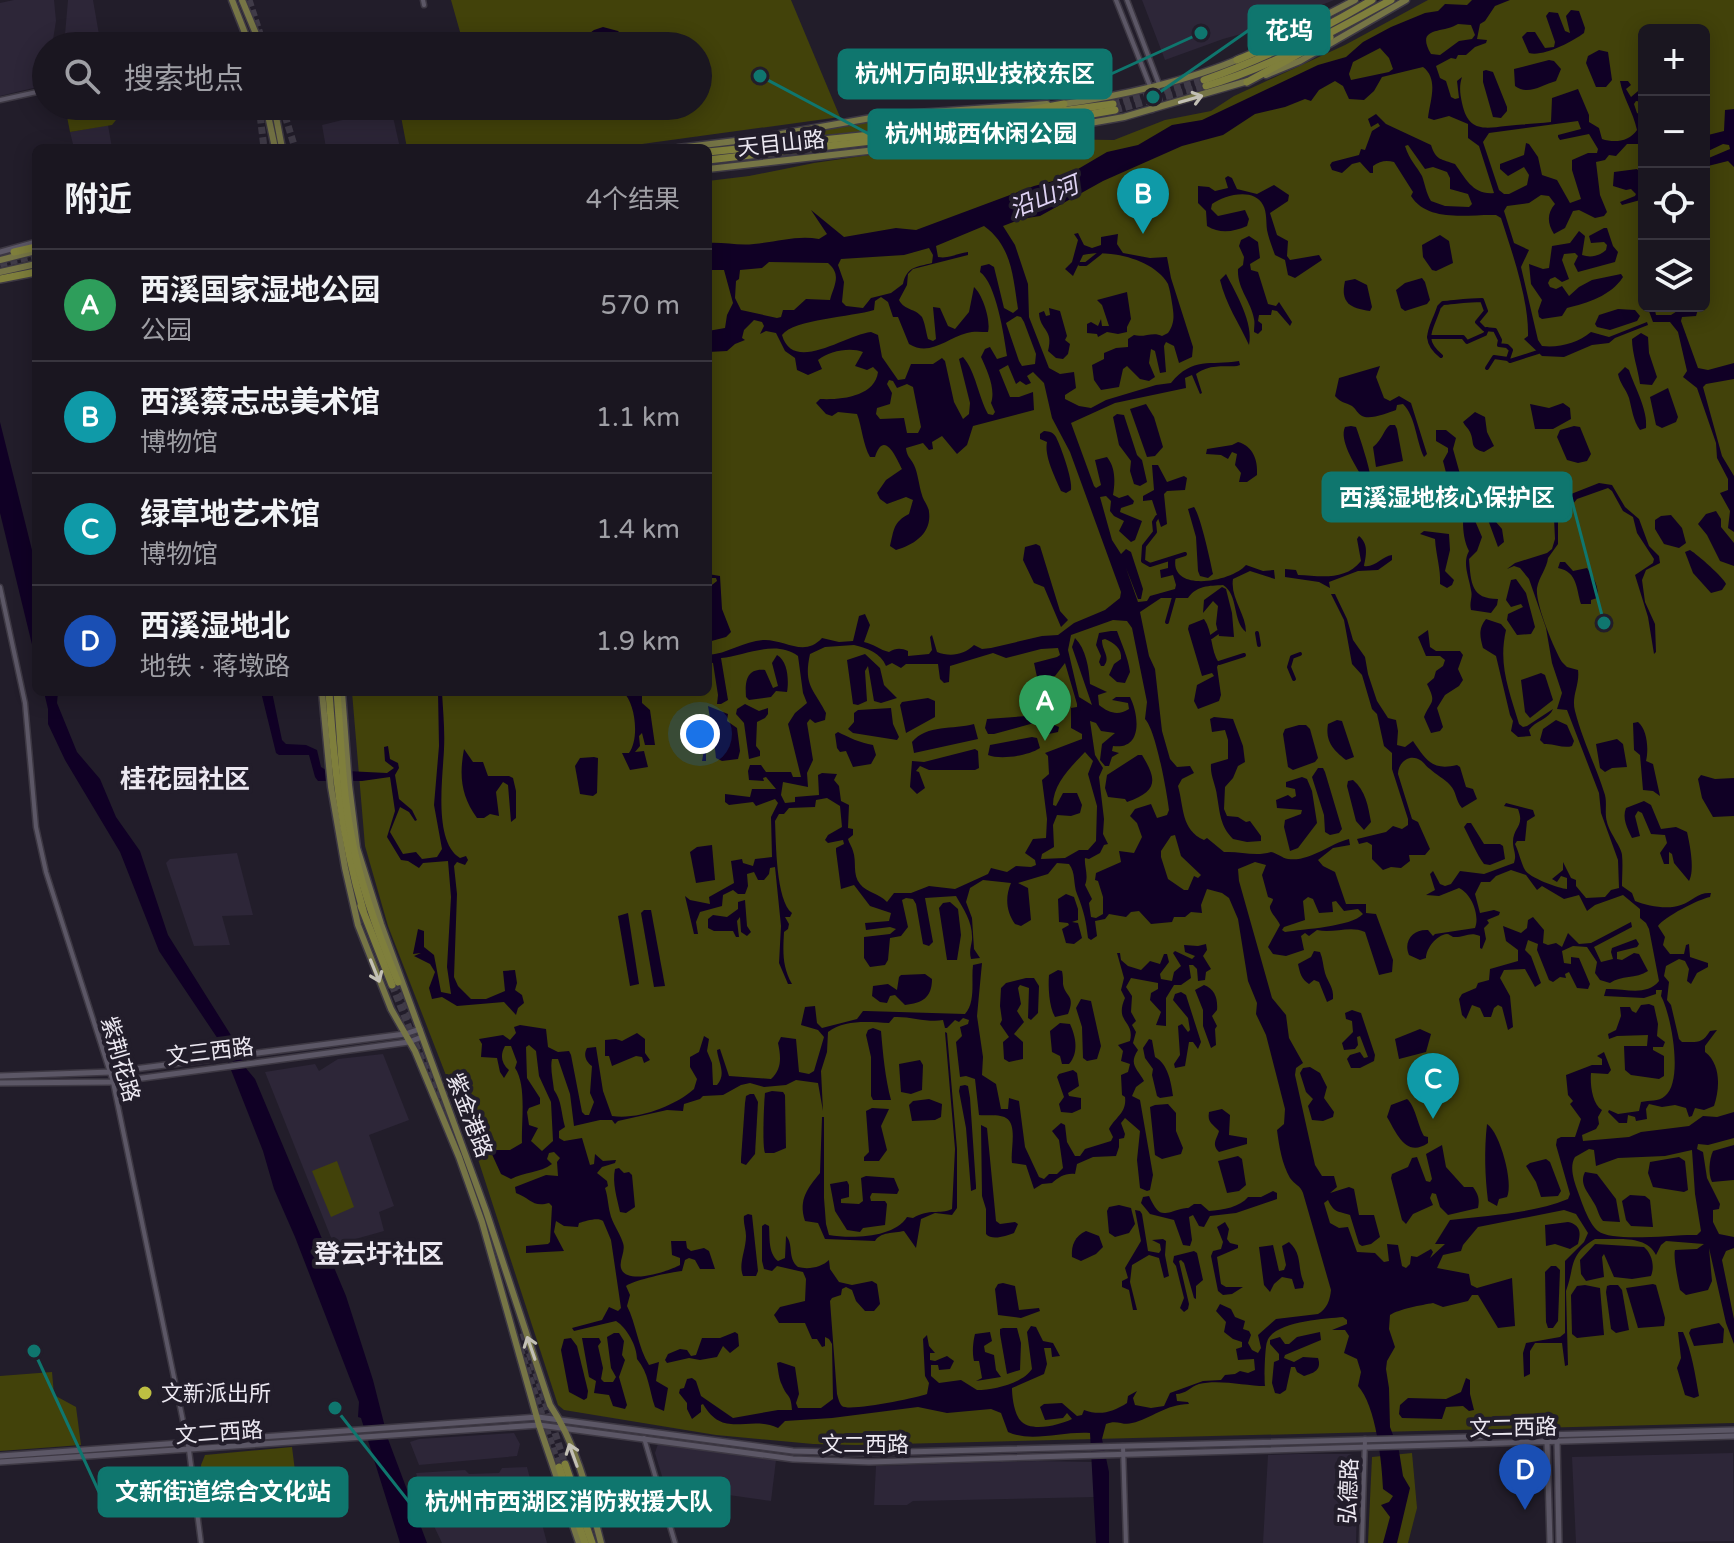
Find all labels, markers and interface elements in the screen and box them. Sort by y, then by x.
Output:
callout: 花坞 [1249,6,1329,54]
text: 花坞 [1265,17,1313,46]
map controls [1638,24,1710,312]
button: + [1638,24,1710,96]
search box [32,32,712,120]
callout: 杭州万向职业技校东区 [839,50,1111,98]
icon: search [60,54,104,98]
text: 杭州万向职业技校东区 [855,60,1095,89]
text: 搜索地点 [124,61,244,98]
one-way arrow [1178,91,1204,106]
button: − [1638,96,1710,168]
callout: 杭州城西休闲公园 [869,110,1093,158]
text: 杭州城西休闲公园 [885,120,1077,149]
street label: 天目山路 [736,126,826,162]
pin: B [1117,168,1169,234]
button: locate [1638,168,1710,240]
water label: 沿山河 [1005,169,1087,224]
text: 附近 [64,180,132,221]
text: 4个结果 [586,184,680,215]
button: layers [1638,240,1710,312]
text: 西溪国家湿地公园 [140,272,380,309]
text: A [80,290,100,321]
text: 570 m [600,290,680,321]
text: 公园 [140,315,192,346]
text: 西溪蔡志忠美术馆 [140,384,380,421]
text: B [81,402,99,433]
text: 1.1 km [596,402,680,433]
text: 博物馆 [140,427,218,458]
callout: 西溪湿地核心保护区 [1323,473,1571,521]
text: 西溪湿地核心保护区 [1339,484,1555,513]
text: 绿草地艺术馆 [140,496,320,533]
text: C [81,514,99,545]
text: 1.4 km [596,514,680,545]
text: 博物馆 [140,539,218,570]
text: 西溪湿地北 [140,608,290,645]
text: D [80,626,100,657]
text: 1.9 km [596,626,680,657]
text: 地铁 · 蒋墩路 [140,651,290,682]
pin: A [1019,675,1071,741]
your location [680,714,720,754]
district label: 桂花园社区 [120,764,250,795]
one-way arrow [368,958,383,983]
street label: 紫荆花路 [95,1013,145,1105]
street label: 文三西路 [165,1034,255,1070]
pin: C [1407,1053,1459,1119]
street label: 紫金港路 [441,1070,497,1161]
district label: 登云圩社区 [314,1239,444,1270]
one-way arrow [522,1336,537,1361]
place label: 文新派出所 [161,1381,271,1407]
marker: 文新派出所 [136,1384,154,1402]
street label: 文二西路 [1469,1414,1557,1442]
street label: 文二西路 [174,1417,264,1449]
street label: 文二西路 [821,1432,909,1458]
one-way arrow [565,1443,579,1467]
pin: D [1499,1444,1551,1510]
street label: 弘德路 [1335,1458,1363,1524]
callout: 文新街道综合文化站 [99,1468,347,1516]
text: 文新街道综合文化站 [115,1478,331,1507]
callout: 杭州市西湖区消防救援大队 [409,1478,729,1526]
text: 杭州市西湖区消防救援大队 [425,1488,713,1517]

